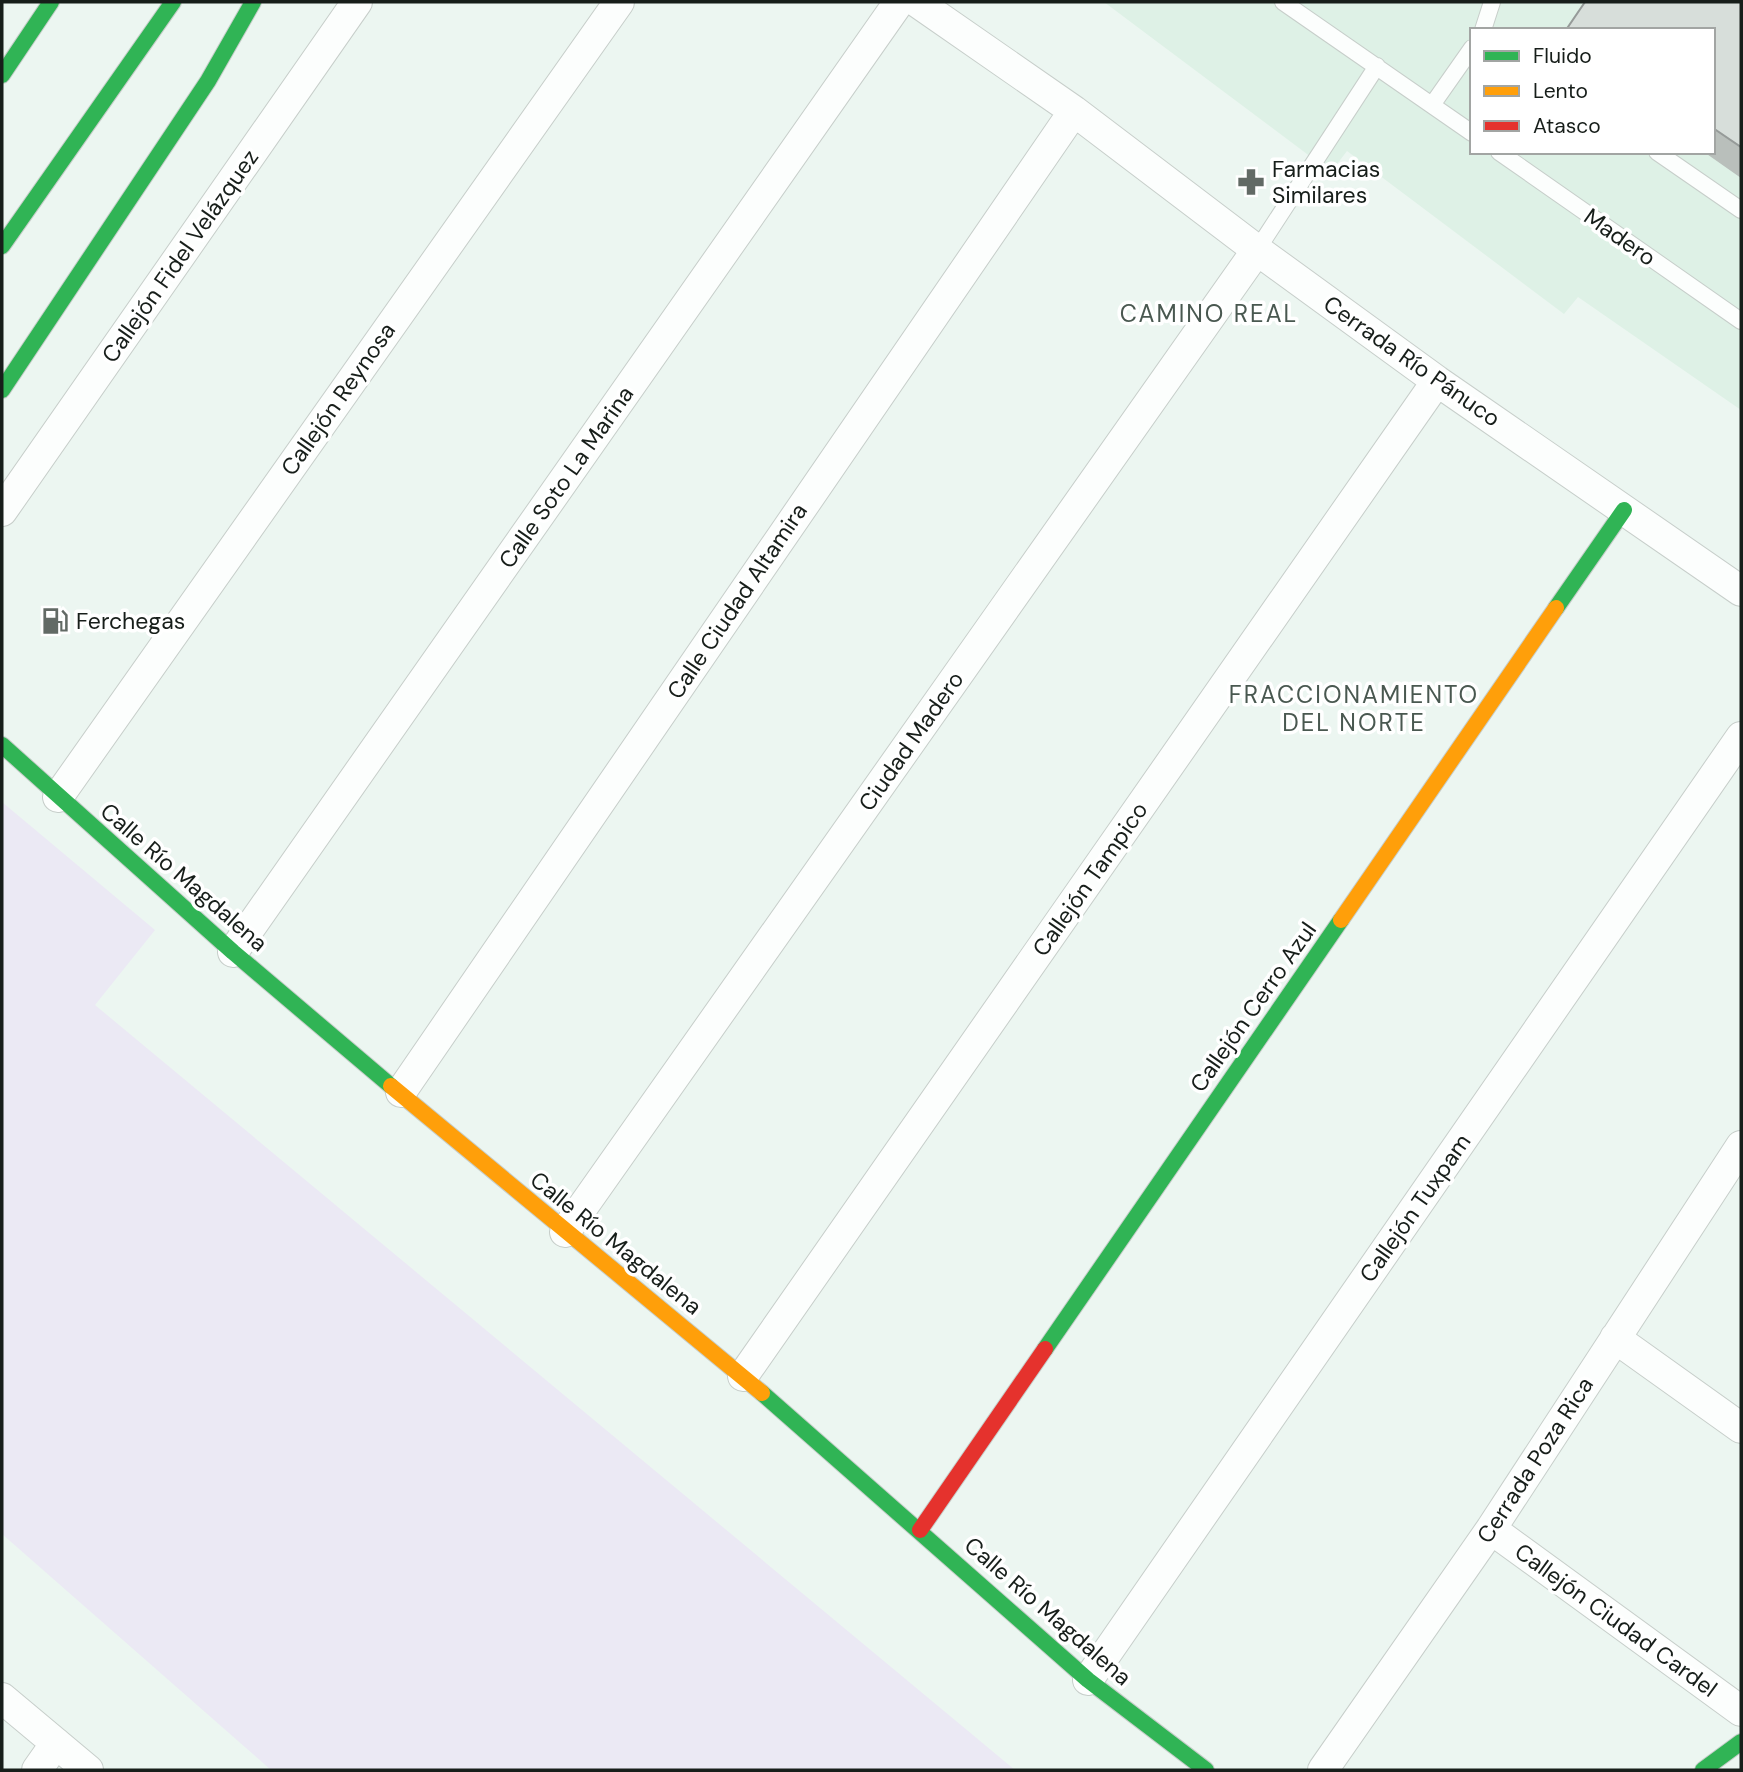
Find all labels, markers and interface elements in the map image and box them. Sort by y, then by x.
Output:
legend [1470,28,1715,154]
text: Fluido [1533,42,1592,70]
text: Lento [1533,77,1588,105]
text: Atasco [1533,112,1601,140]
street label: Callejón Fidel Velázquez [95,143,265,369]
place label: Farmacias Similares [1272,154,1380,210]
pharmacy icon: Farmacias Similares [1236,167,1266,197]
street label: Madero [1578,201,1662,273]
street label: Cerrada Río Pánuco [1318,289,1506,433]
district label: CAMINO REAL [1120,298,1298,329]
street label: Callejón Reynosa [274,317,402,481]
street label: Calle Soto La Marina [492,380,640,574]
street label: Calle Ciudad Altamira [660,497,814,705]
fuel station icon: Ferchegas [40,606,70,636]
place label: Ferchegas [76,606,185,636]
street label: Ciudad Madero [852,665,970,817]
district label: FRACCIONAMIENTO DEL NORTE [1229,679,1479,738]
street label: Calle Río Magdalena [94,796,274,958]
street label: Callejón Tampico [1026,796,1154,962]
street label: Callejón Cerro Azul [1183,916,1323,1098]
street label: Callejón Tuxpam [1353,1128,1477,1288]
street label: Calle Río Magdalena [524,1165,708,1321]
street label: Cerrada Poza Rica [1470,1371,1600,1549]
street label: Calle Río Magdalena [958,1530,1138,1692]
street label: Callejón Ciudad Cardel [1509,1536,1723,1704]

